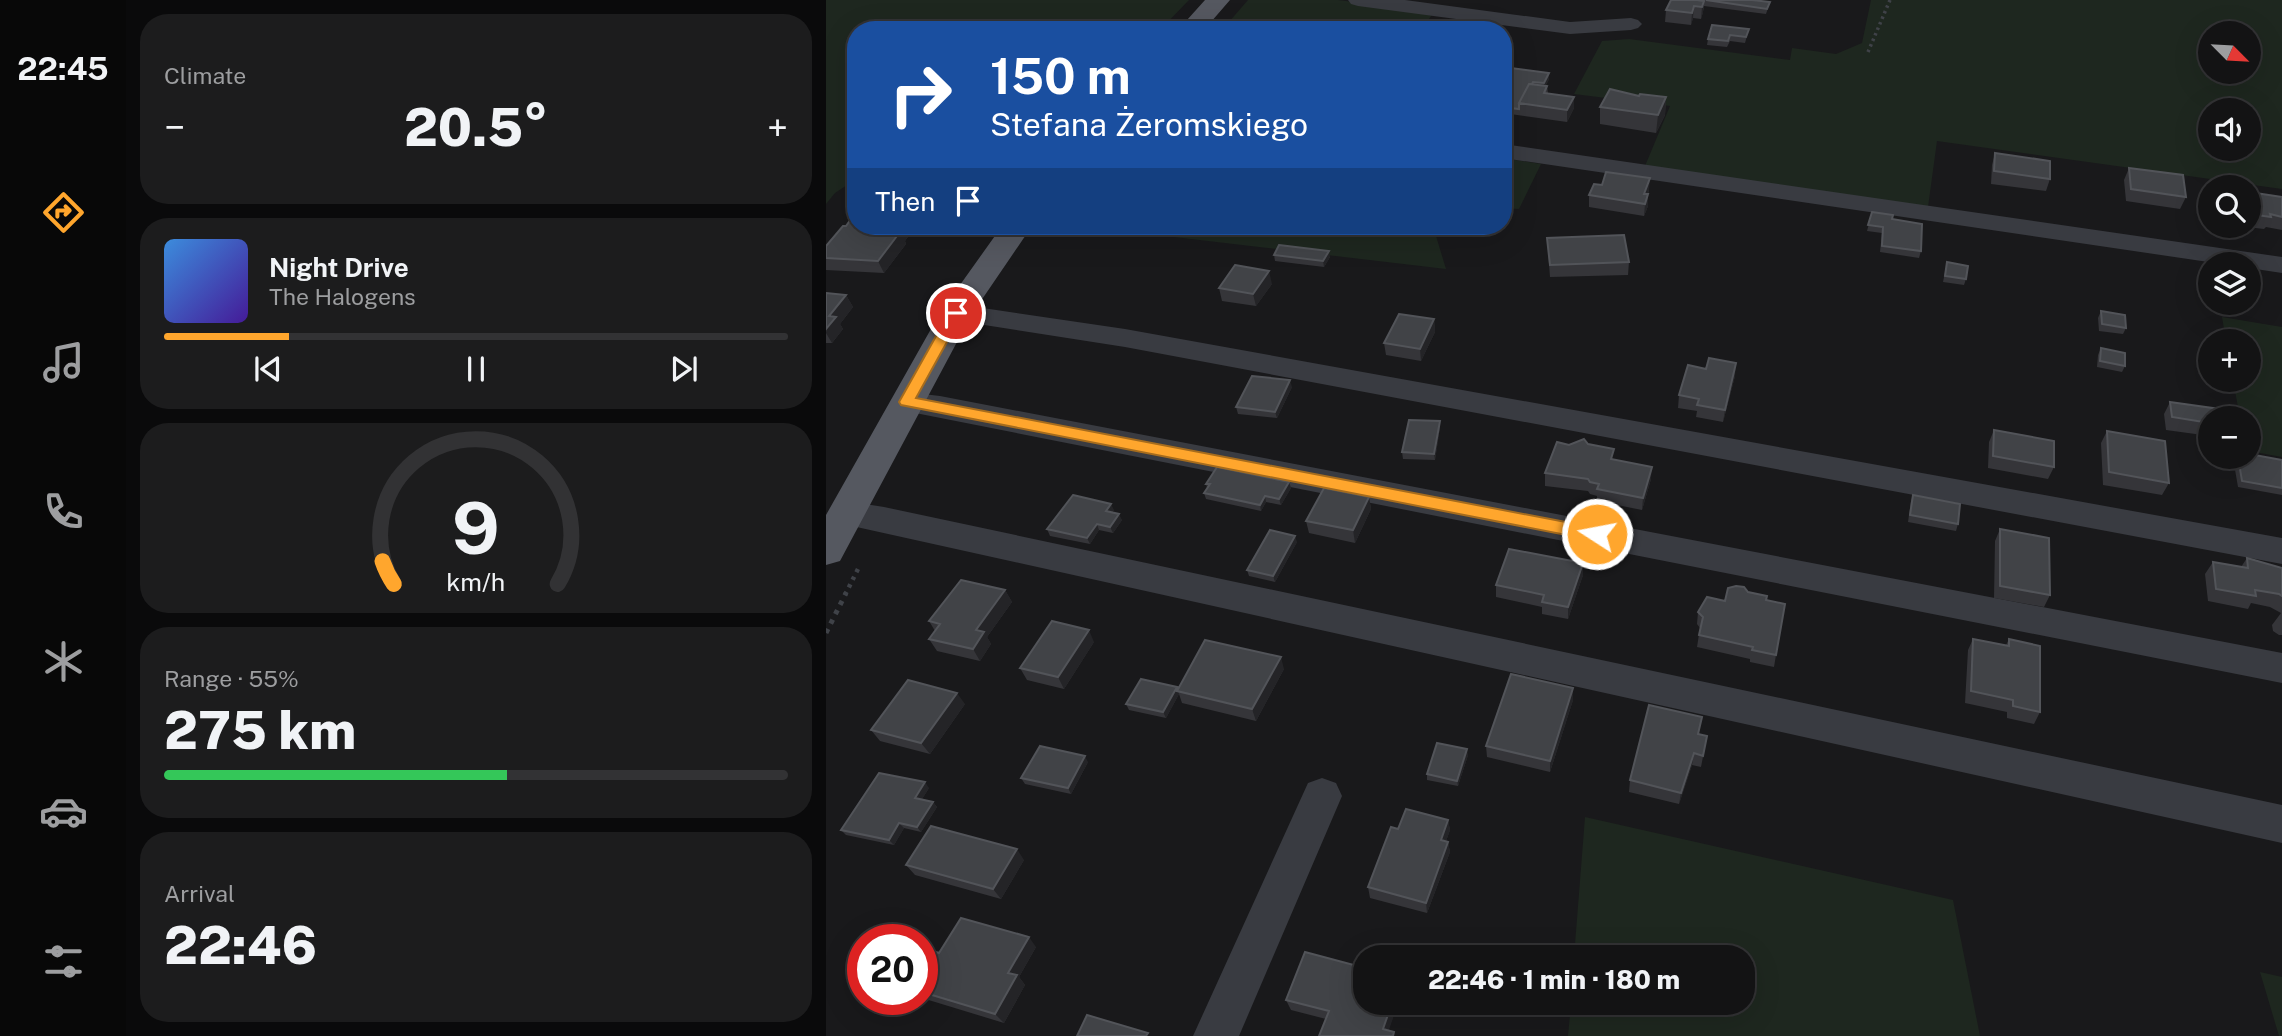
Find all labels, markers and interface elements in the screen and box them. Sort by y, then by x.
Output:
north arrow [2198,21,2261,84]
map controls [2198,21,2261,469]
text: 150 m [990,47,1131,105]
icon: right [875,49,966,140]
text: 22:45 [17,50,109,87]
text: Climate [164,62,246,89]
text: 20.5° [404,97,548,158]
button: sound [2198,98,2261,161]
text: − [164,105,185,150]
text: + [767,105,788,150]
text: Stefana Żeromskiego [990,106,1308,143]
button: search [2198,175,2261,238]
icon: arrive [949,182,987,220]
text: Then [875,186,935,217]
icon: directions [39,188,88,237]
text: Night Drive [269,252,409,283]
button: layers [2198,252,2261,315]
text: The Halogens [269,283,416,310]
pin [926,283,986,343]
icon: arrive [937,294,975,332]
button: + [2198,329,2261,392]
icon: music [39,338,88,387]
icon: previous [249,350,287,388]
icon: pause [457,350,495,388]
icon: next [665,350,703,388]
button: − [2198,406,2261,469]
text: 9 [452,485,500,570]
icon: phone [39,487,88,536]
position arrow [1560,497,1634,571]
text: km/h [447,567,505,597]
icon: climate [39,637,88,686]
text: Range · 55% [164,665,299,692]
text: 275 km [164,700,356,761]
icon: car [39,787,88,836]
text: Arrival [164,880,235,907]
text: 22:46 [164,915,317,976]
speed limit sign: 20 [847,924,938,1015]
icon: filters [39,937,88,986]
text: 22:46 · 1 min · 180 m [1428,964,1680,995]

